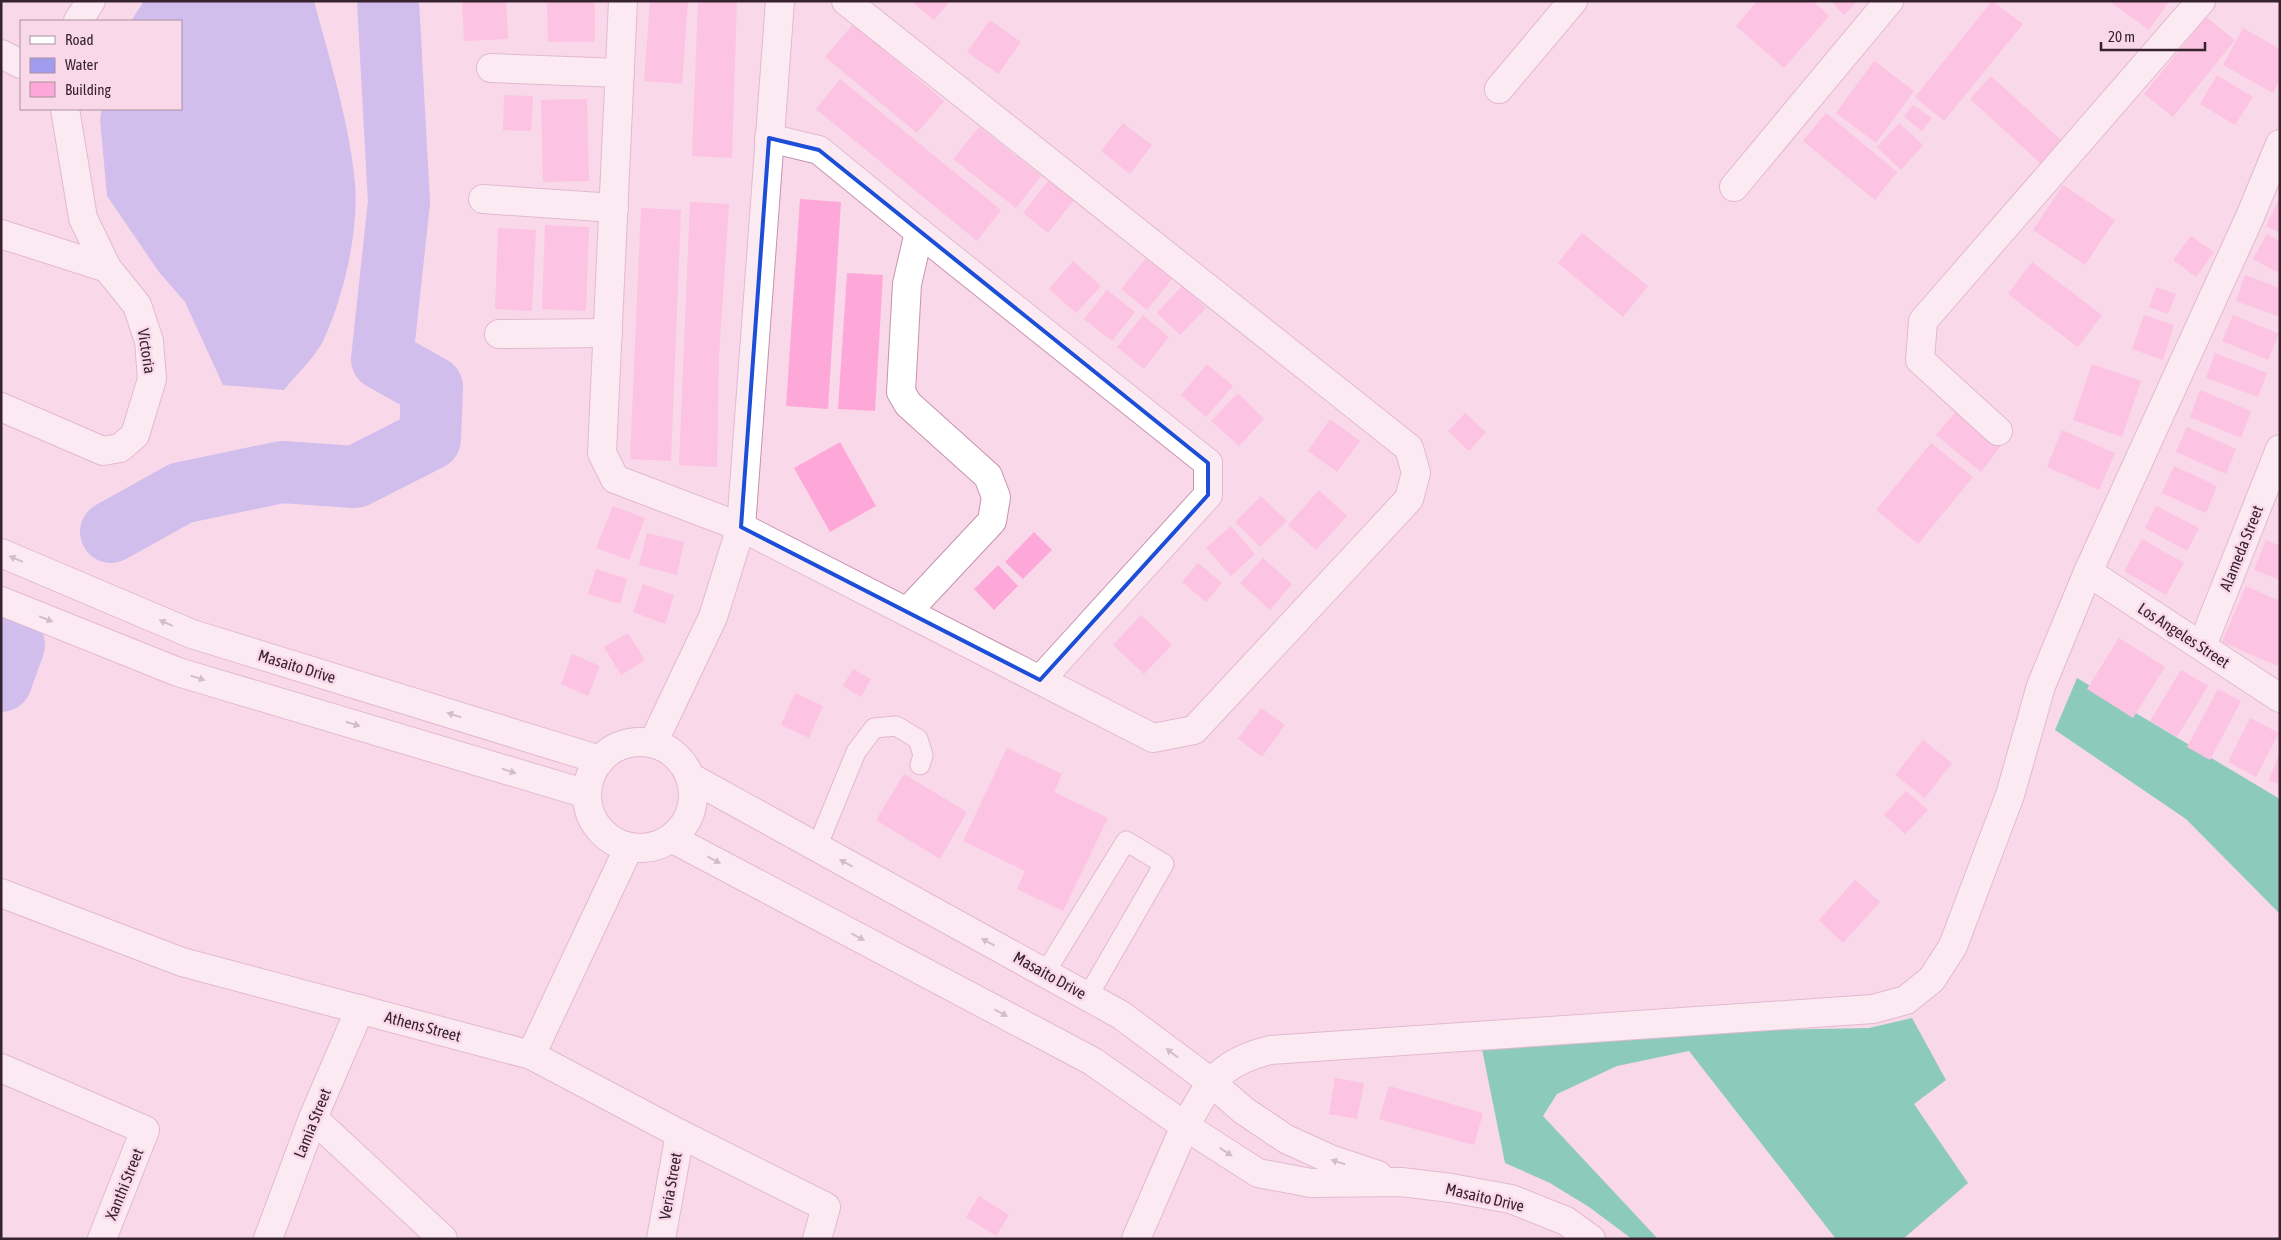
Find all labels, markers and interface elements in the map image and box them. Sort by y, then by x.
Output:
legend [20,20,182,110]
scale bar [2101,20,2205,52]
text: 20 m [2108,28,2135,45]
text: Road [65,31,94,48]
text: Water [65,56,98,73]
text: Building [65,81,111,98]
street label: Victoria [135,327,159,375]
street label: Alameda Street [2216,502,2266,593]
one-way arrow [9,555,23,563]
street label: Los Angeles Street [2134,599,2233,672]
one-way arrow [39,616,54,623]
one-way arrow [158,619,173,627]
street label: Masaito Drive [256,646,338,686]
one-way arrow [190,675,205,683]
one-way arrow [446,710,461,718]
one-way arrow [346,721,361,729]
one-way arrow [502,767,517,775]
one-way arrow [708,856,721,865]
one-way arrow [838,859,853,867]
one-way arrow [851,933,865,941]
one-way arrow [981,937,995,946]
street label: Masaito Drive [1011,948,1089,1002]
street label: Athens Street [383,1007,463,1045]
one-way arrow [994,1009,1009,1017]
one-way arrow [1166,1047,1179,1058]
street label: Lamia Street [290,1085,334,1160]
street label: Xanthi Street [101,1145,147,1222]
one-way arrow [1219,1148,1233,1157]
street label: Veria Street [655,1151,685,1221]
one-way arrow [1330,1158,1345,1166]
street label: Masaito Drive [1444,1179,1526,1215]

